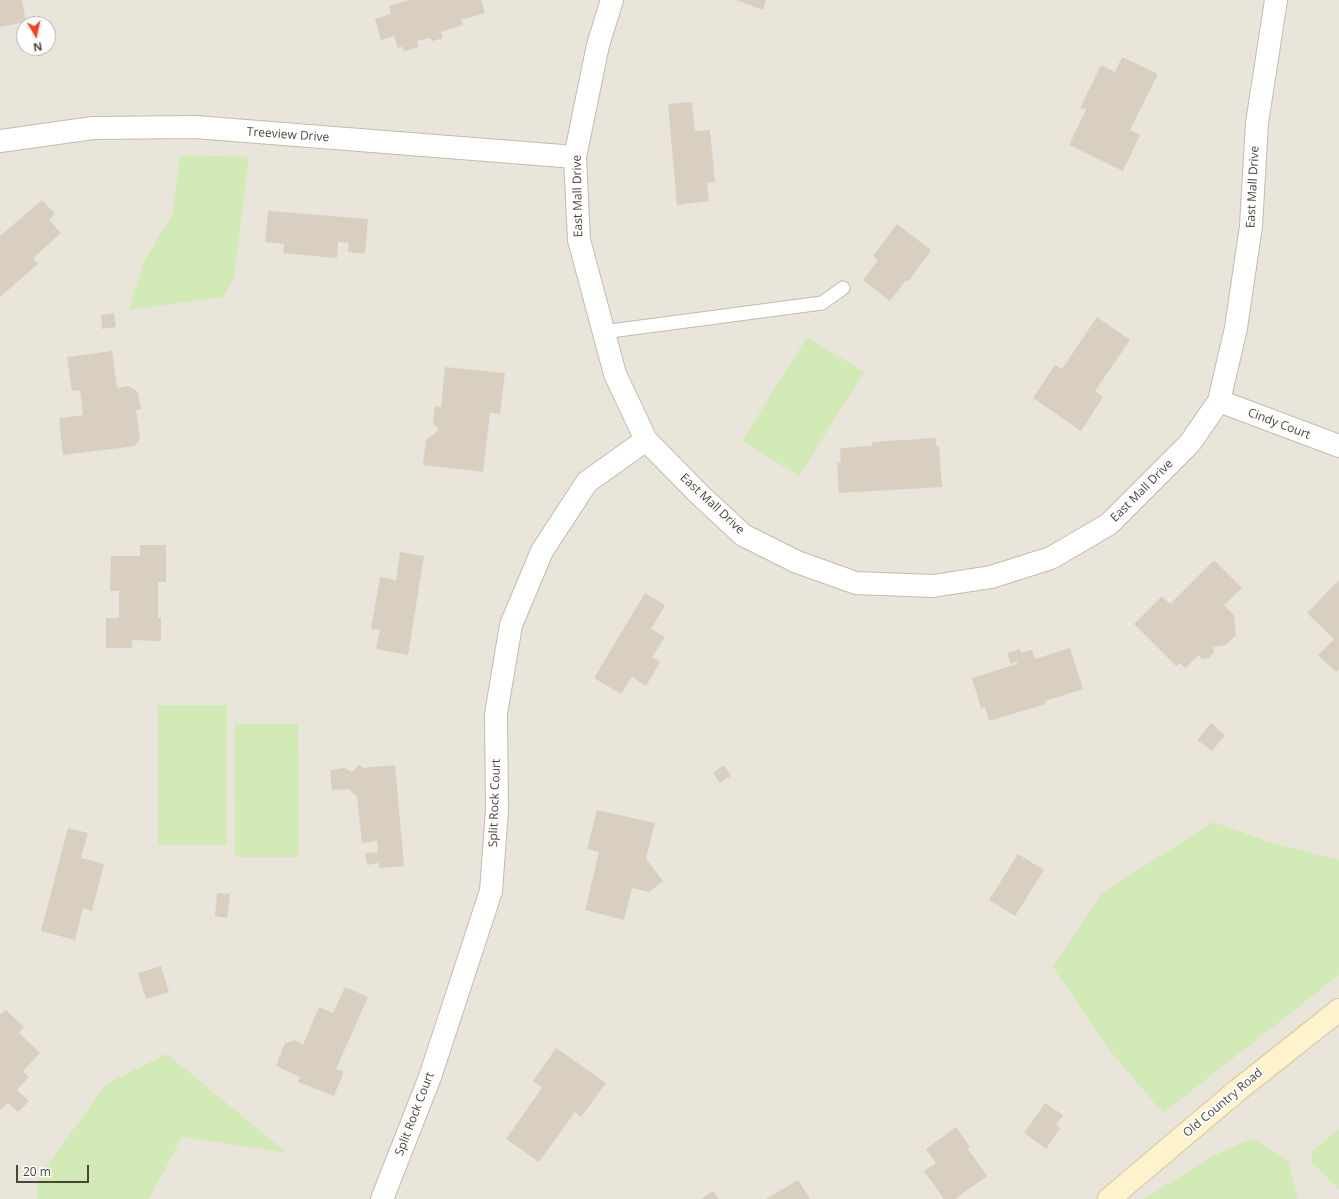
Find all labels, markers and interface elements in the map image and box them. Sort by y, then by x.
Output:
north arrow [16,16,56,56]
text: N [32,39,43,55]
street label: Treeview Drive [246,125,330,145]
street label: East Mall Drive [1244,145,1262,229]
street label: East Mall Drive [570,155,586,237]
street label: Cindy Court [1246,405,1312,443]
street label: East Mall Drive [1108,457,1176,525]
street label: East Mall Drive [677,471,747,537]
street label: Split Rock Court [486,759,504,847]
street label: Old Country Road [1180,1066,1266,1140]
street label: Split Rock Court [392,1070,438,1158]
scale bar [18,1157,91,1183]
text: 20 m [23,1163,51,1180]

